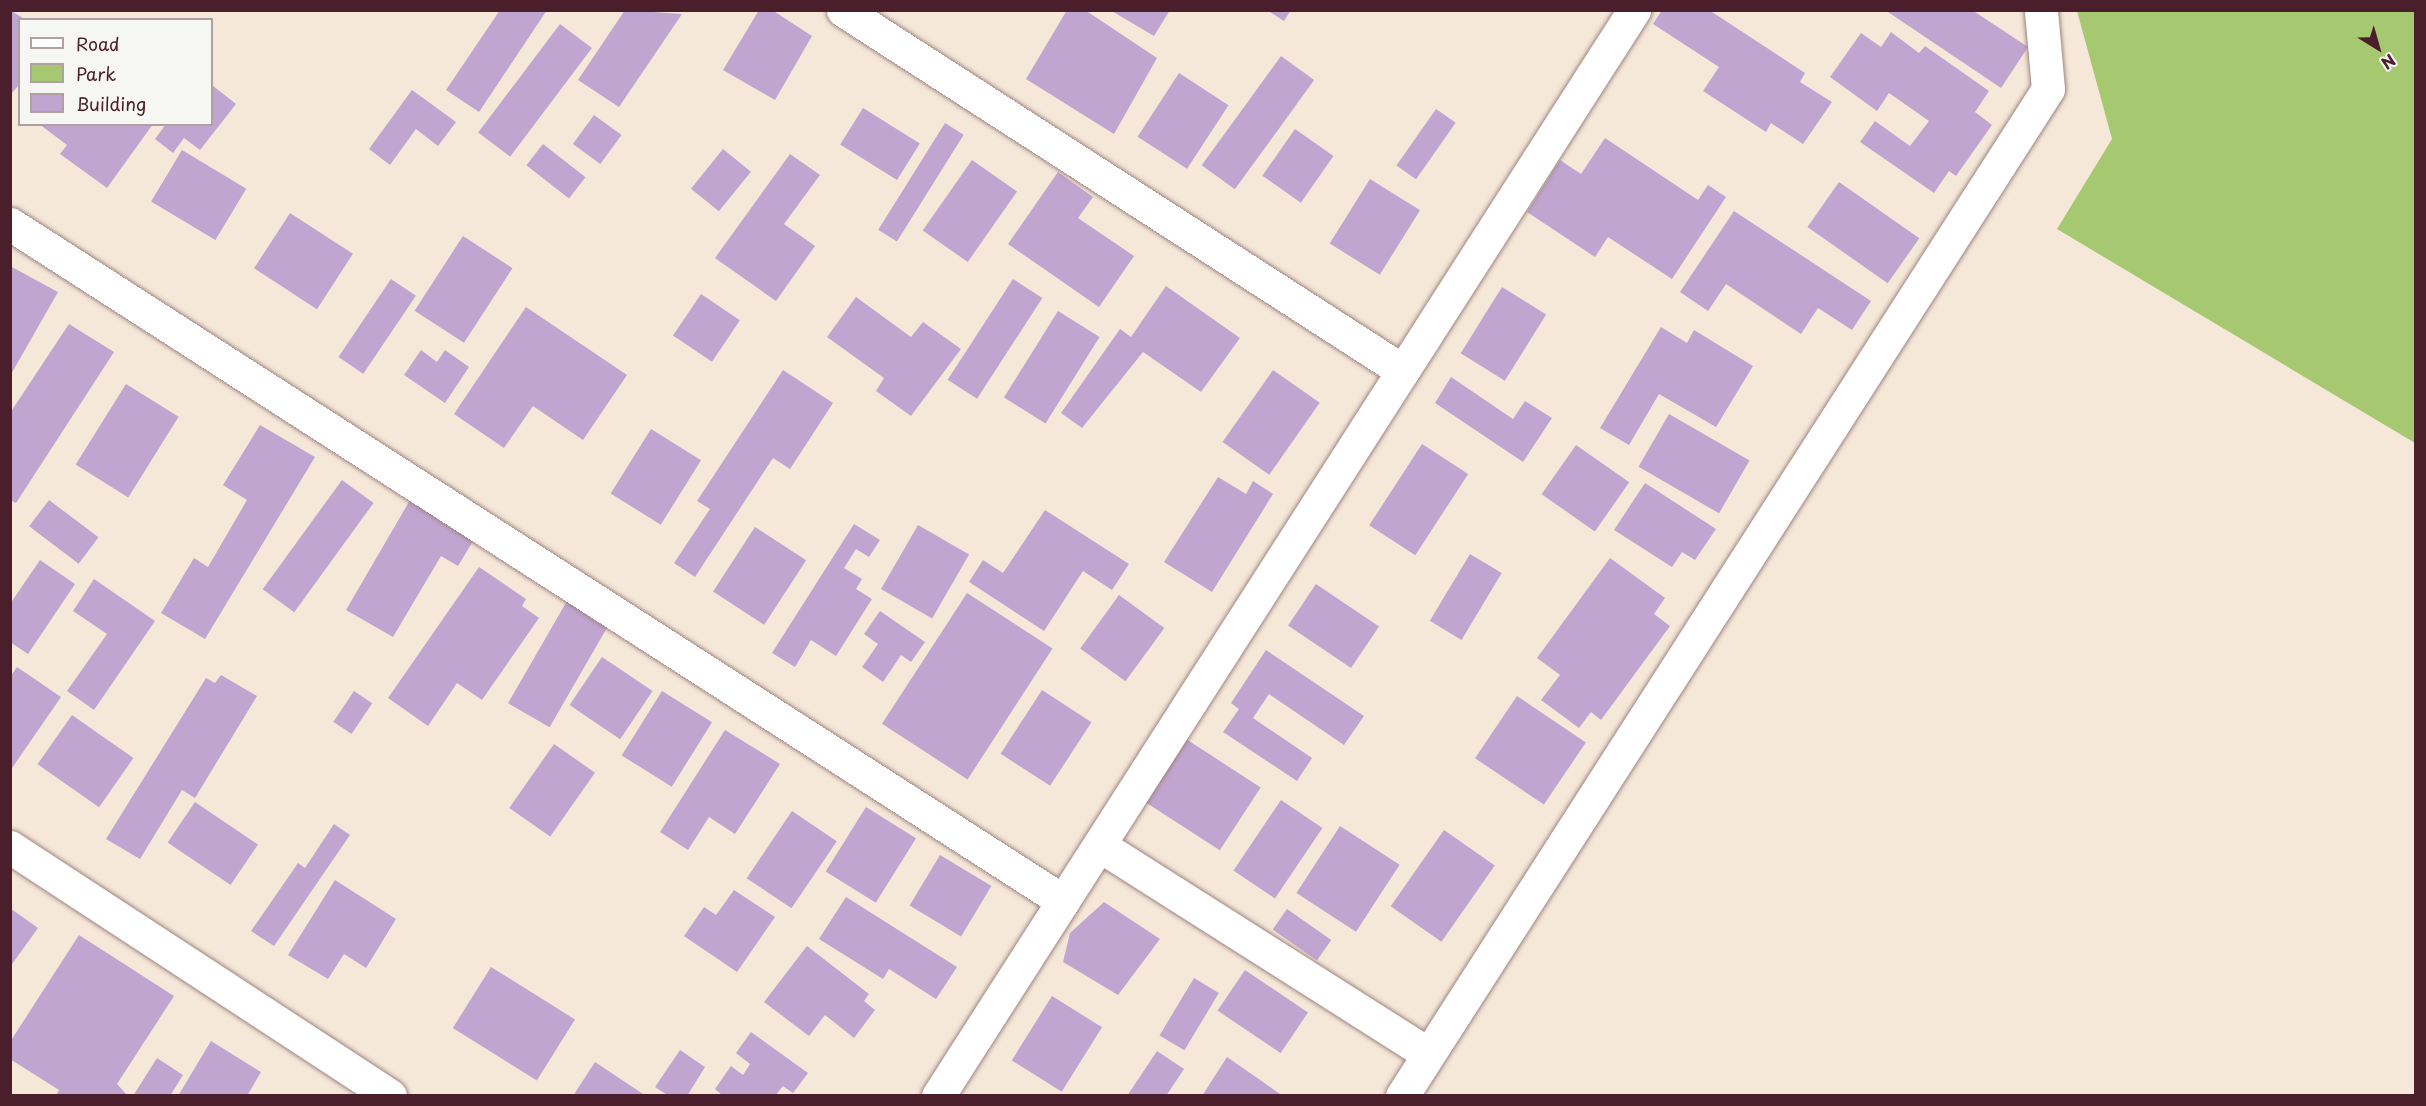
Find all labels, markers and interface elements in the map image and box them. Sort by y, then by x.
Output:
legend [18,18,213,126]
north arrow [2348,18,2408,78]
text: Road [76,30,120,57]
text: N [2377,49,2401,76]
text: Park [76,60,116,87]
text: Building [76,90,146,117]

